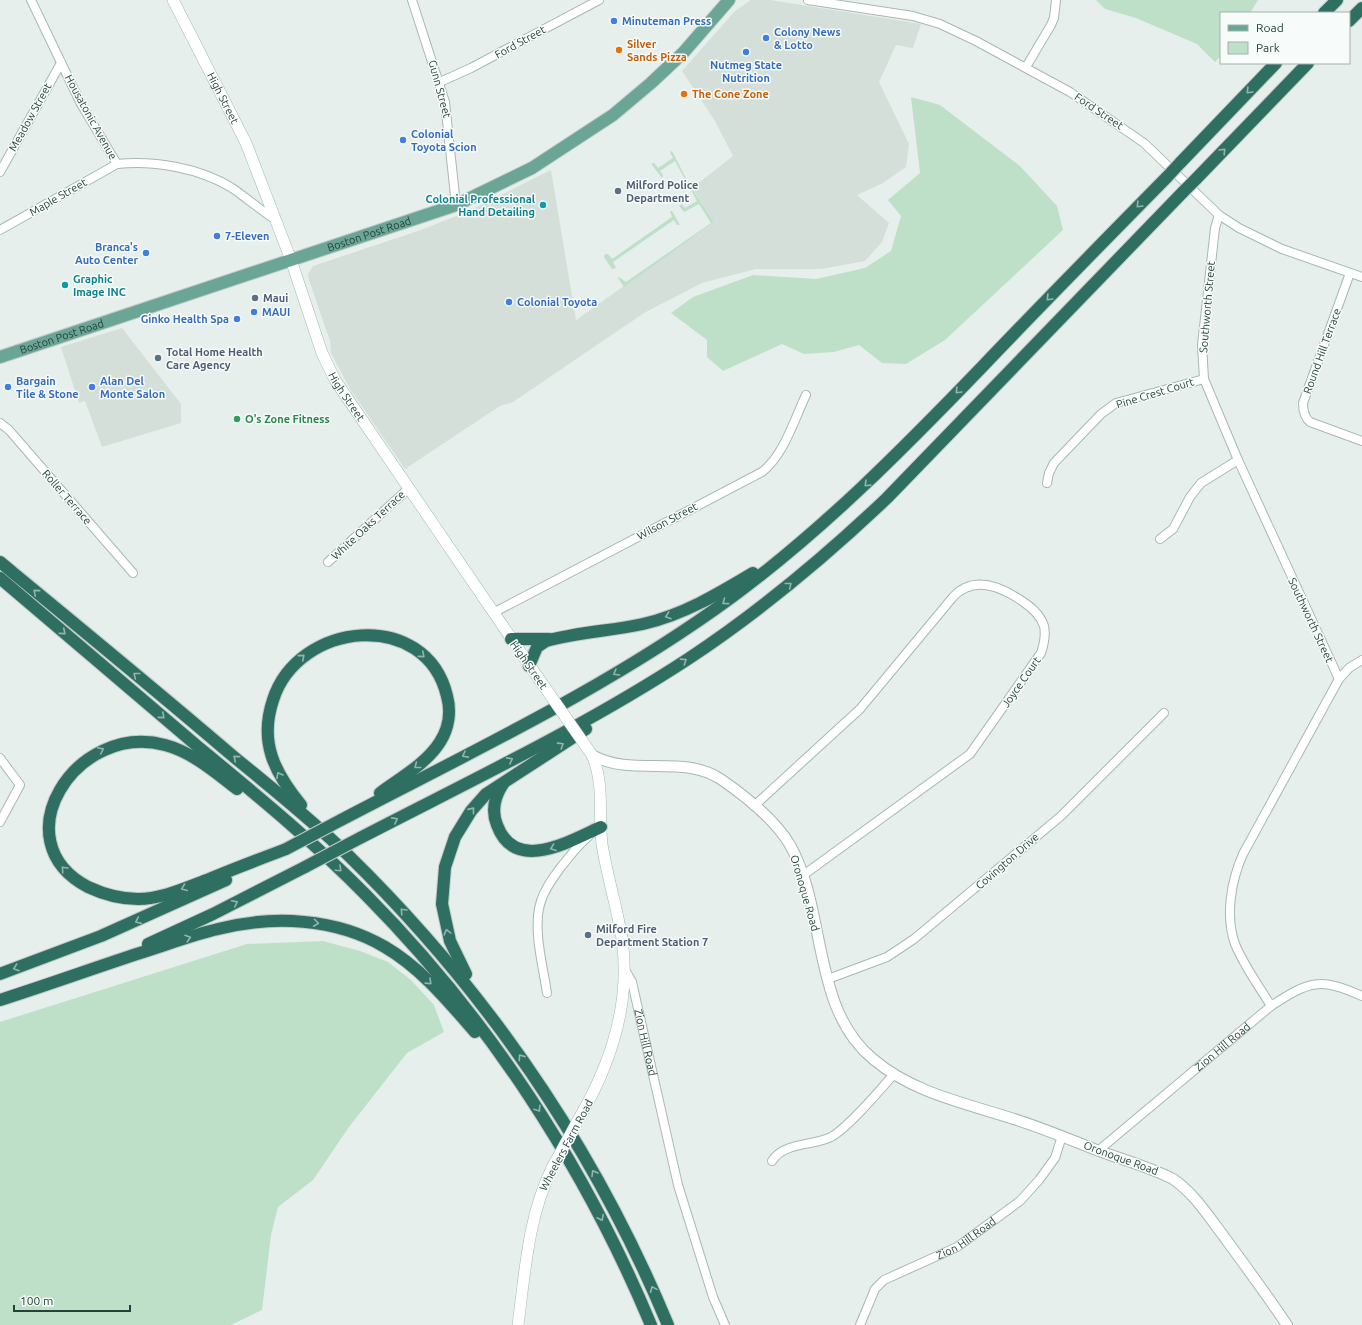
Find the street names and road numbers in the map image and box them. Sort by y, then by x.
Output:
street label: Ford Street [493,23,548,61]
street label: Gunn Street [427,59,454,120]
street label: High Street [205,70,241,126]
street label: Housatonic Avenue [63,72,119,162]
street label: Meadow Street [6,80,54,153]
street label: Ford Street [1072,90,1126,132]
street label: Maple Street [27,176,89,218]
street label: Boston Post Road [326,214,413,254]
street label: Southworth Street [1197,260,1217,353]
street label: Round Hill Terrace [1301,307,1343,395]
street label: Boston Post Road [18,317,105,356]
street label: High Street [326,370,368,424]
street label: Pine Crest Court [1115,375,1196,411]
street label: Roller Terrace [40,467,94,527]
street label: White Oaks Terrace [329,488,407,562]
street label: Wilson Street [635,500,700,542]
street label: Southworth Street [1286,576,1336,665]
street label: High Street [508,639,550,692]
street label: Joyce Court [999,654,1043,709]
street label: Covington Drive [973,830,1041,892]
street label: Oronoque Road [788,854,822,932]
street label: Zion Hill Road [632,1008,659,1077]
street label: Zion Hill Road [1192,1020,1252,1073]
street label: Wheelers Farm Road [537,1097,595,1193]
street label: Oronoque Road [1082,1139,1160,1177]
street label: Zion Hill Road [934,1215,998,1262]

